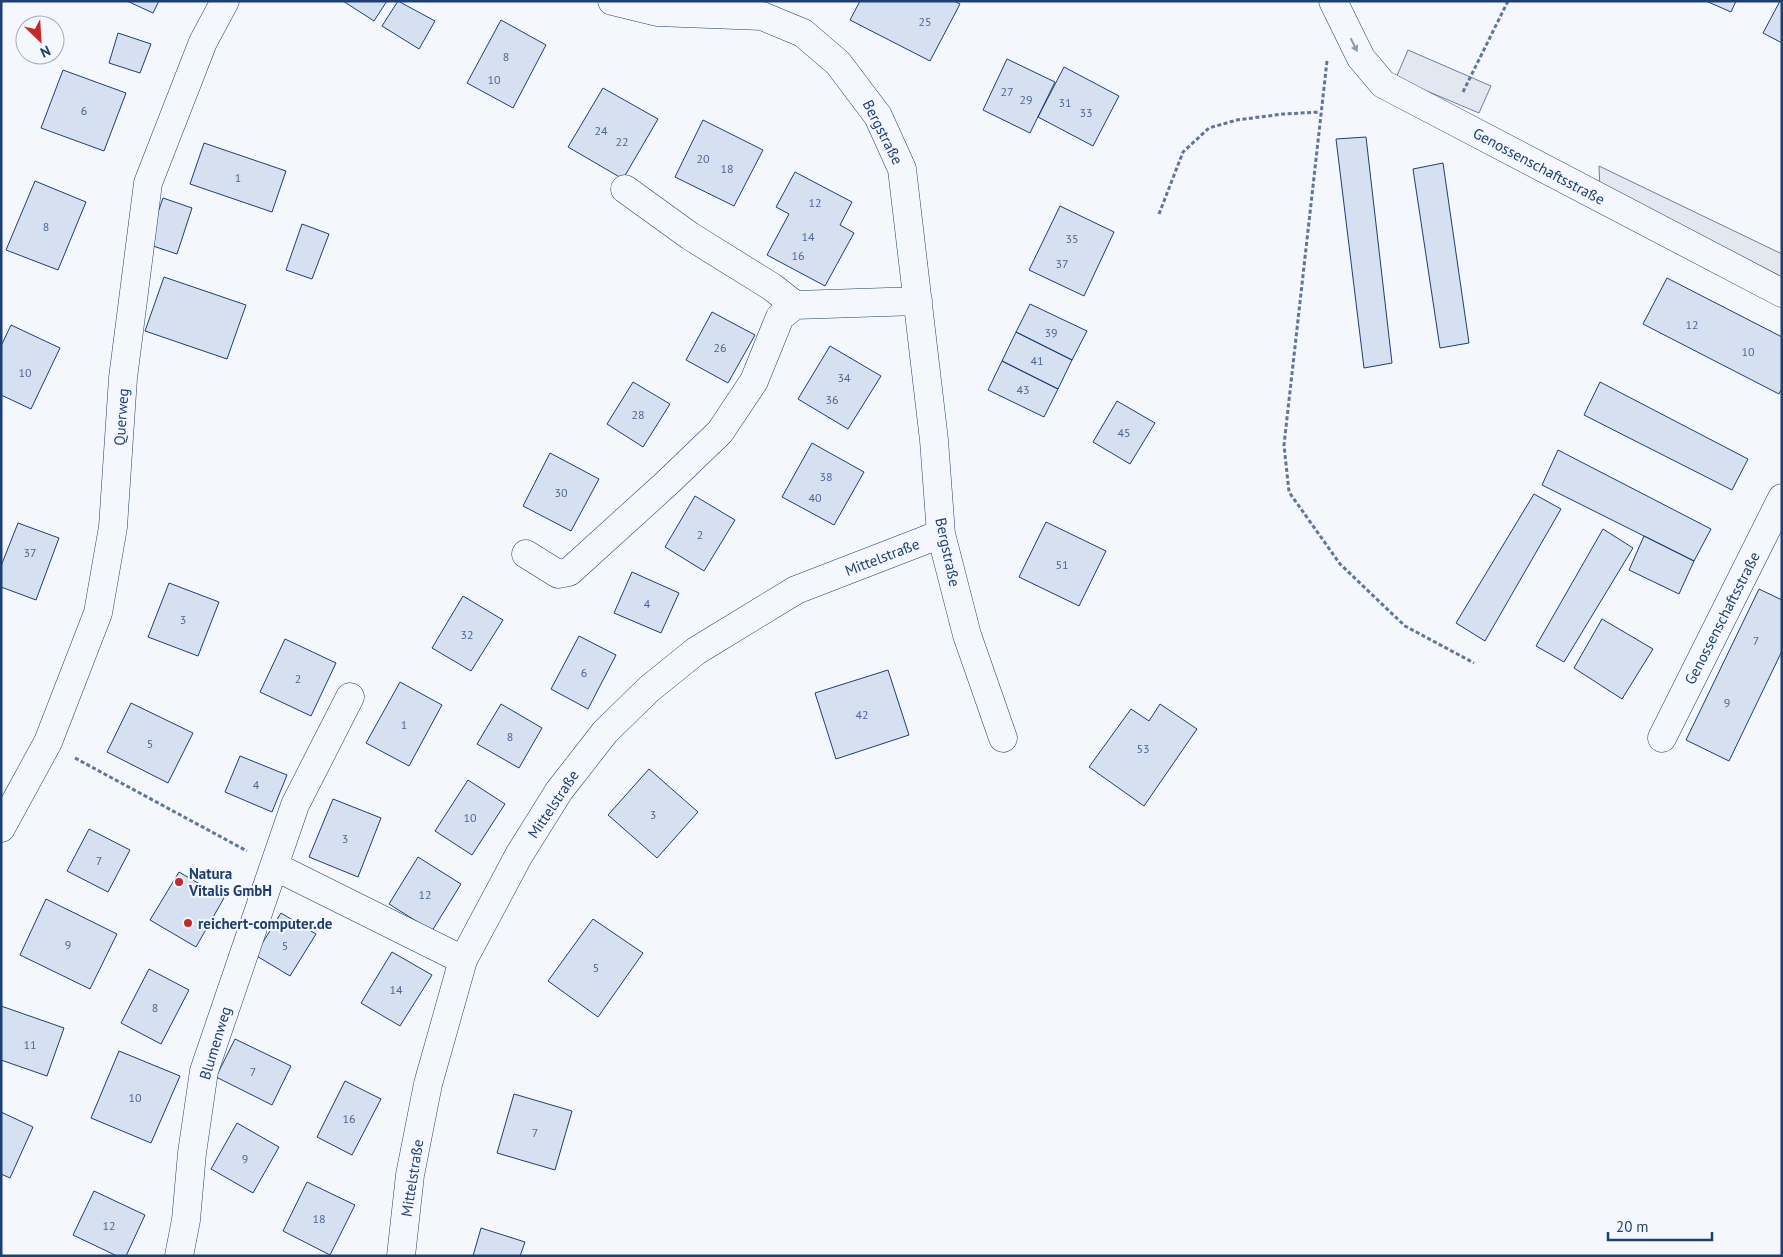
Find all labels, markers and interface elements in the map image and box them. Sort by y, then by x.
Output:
house number: 25 [918,14,932,29]
north arrow [15,15,65,65]
one-way arrow [1350,38,1358,52]
text: N [38,42,53,62]
house number: 8 [503,49,509,64]
house number: 10 [487,72,501,87]
house number: 27 [1000,84,1014,99]
house number: 29 [1019,92,1033,107]
house number: 31 [1058,95,1072,110]
street label: Bergstraße [859,97,907,167]
house number: 6 [81,103,87,118]
house number: 33 [1079,105,1093,120]
house number: 24 [594,123,608,138]
street label: Genossenschaftsstraße [1470,123,1608,209]
house number: 22 [615,134,629,149]
house number: 20 [696,151,710,166]
house number: 18 [720,161,734,176]
house number: 1 [235,170,241,185]
house number: 12 [808,195,822,210]
house number: 8 [43,219,49,234]
house number: 14 [801,229,815,244]
house number: 35 [1065,231,1079,246]
house number: 16 [791,248,805,263]
house number: 37 [1055,256,1069,271]
house number: 12 [1685,317,1699,332]
house number: 39 [1044,325,1058,340]
house number: 26 [713,340,727,355]
house number: 10 [1741,344,1755,359]
house number: 41 [1030,353,1044,368]
house number: 10 [18,365,32,380]
house number: 34 [837,370,851,385]
house number: 43 [1016,382,1030,397]
street label: Querweg [110,388,132,446]
house number: 36 [825,392,839,407]
house number: 28 [631,407,645,422]
house number: 45 [1117,425,1131,440]
house number: 38 [819,469,833,484]
house number: 30 [554,485,568,500]
house number: 40 [808,490,822,505]
street label: Bergstraße [931,516,965,588]
house number: 2 [697,527,703,542]
street label: Mittelstraße [842,534,922,580]
house number: 37 [23,545,37,560]
street label: Genossenschaftsstraße [1680,548,1764,688]
house number: 51 [1055,557,1069,572]
house number: 4 [644,596,651,611]
house number: 3 [180,612,186,627]
house number: 32 [460,627,474,642]
house number: 7 [1753,633,1759,648]
house number: 6 [581,665,587,680]
house number: 2 [295,671,301,686]
house number: 9 [1724,695,1730,710]
house number: 42 [855,707,869,722]
house number: 1 [401,717,407,732]
house number: 8 [507,729,513,744]
house number: 5 [147,736,153,751]
house number: 53 [1136,741,1150,756]
street label: Mittelstraße [523,766,583,842]
house number: 4 [253,777,260,792]
house number: 3 [650,807,656,822]
house number: 10 [463,810,477,825]
house number: 3 [342,831,348,846]
house number: 7 [96,853,102,868]
place label: Natura Vitalis GmbH [188,864,272,900]
marker: Natura Vitalis GmbH [173,876,185,888]
house number: 12 [418,887,432,902]
place label: reichert-computer.de [198,914,333,933]
marker: reichert-computer.de [182,917,194,929]
house number: 9 [65,937,71,952]
house number: 5 [282,938,288,953]
house number: 5 [593,960,599,975]
house number: 14 [389,982,403,997]
house number: 8 [152,1000,158,1015]
street label: Blumenweg [195,1004,235,1082]
house number: 11 [23,1037,37,1052]
house number: 7 [250,1064,256,1079]
house number: 10 [128,1090,142,1105]
house number: 16 [342,1111,356,1126]
house number: 7 [532,1125,538,1140]
street label: Mittelstraße [396,1138,428,1218]
house number: 9 [242,1151,248,1166]
scale bar [1608,1210,1712,1242]
house number: 18 [312,1211,326,1226]
text: 20 m [1616,1217,1649,1236]
house number: 12 [102,1218,116,1233]

